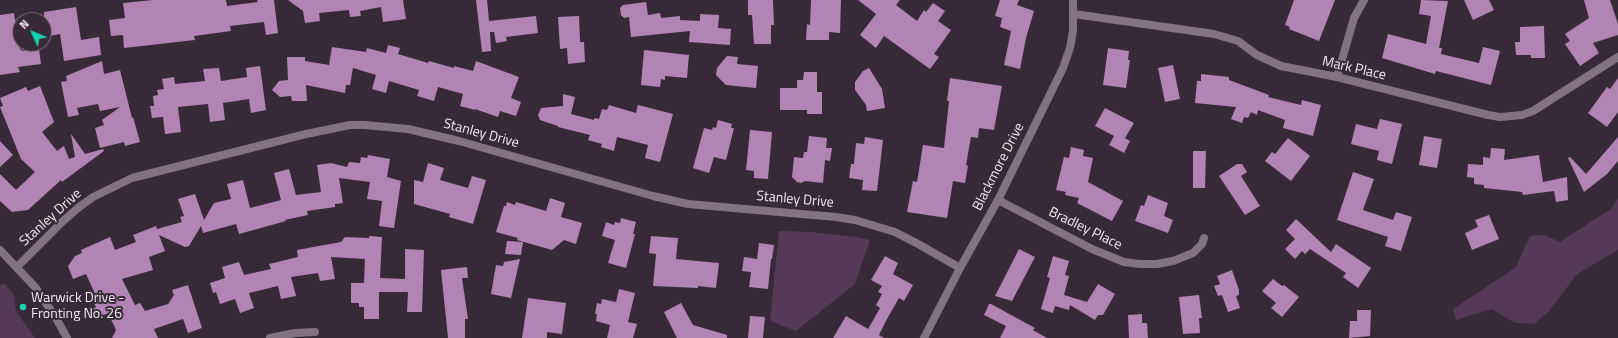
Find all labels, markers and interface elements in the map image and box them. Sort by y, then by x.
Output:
north arrow [12,12,52,52]
text: N [16,16,32,33]
street label: Mark Place [1320,53,1388,85]
street label: Stanley Drive [441,116,521,152]
street label: Blackmore Drive [970,120,1028,214]
street label: Stanley Drive [17,186,85,250]
street label: Stanley Drive [756,188,834,212]
street label: Bradley Place [1046,204,1124,254]
place label: Warwick Drive - Fronting No. 26 [31,291,125,324]
marker: Warwick Drive - Fronting No. 26 [18,302,28,312]

